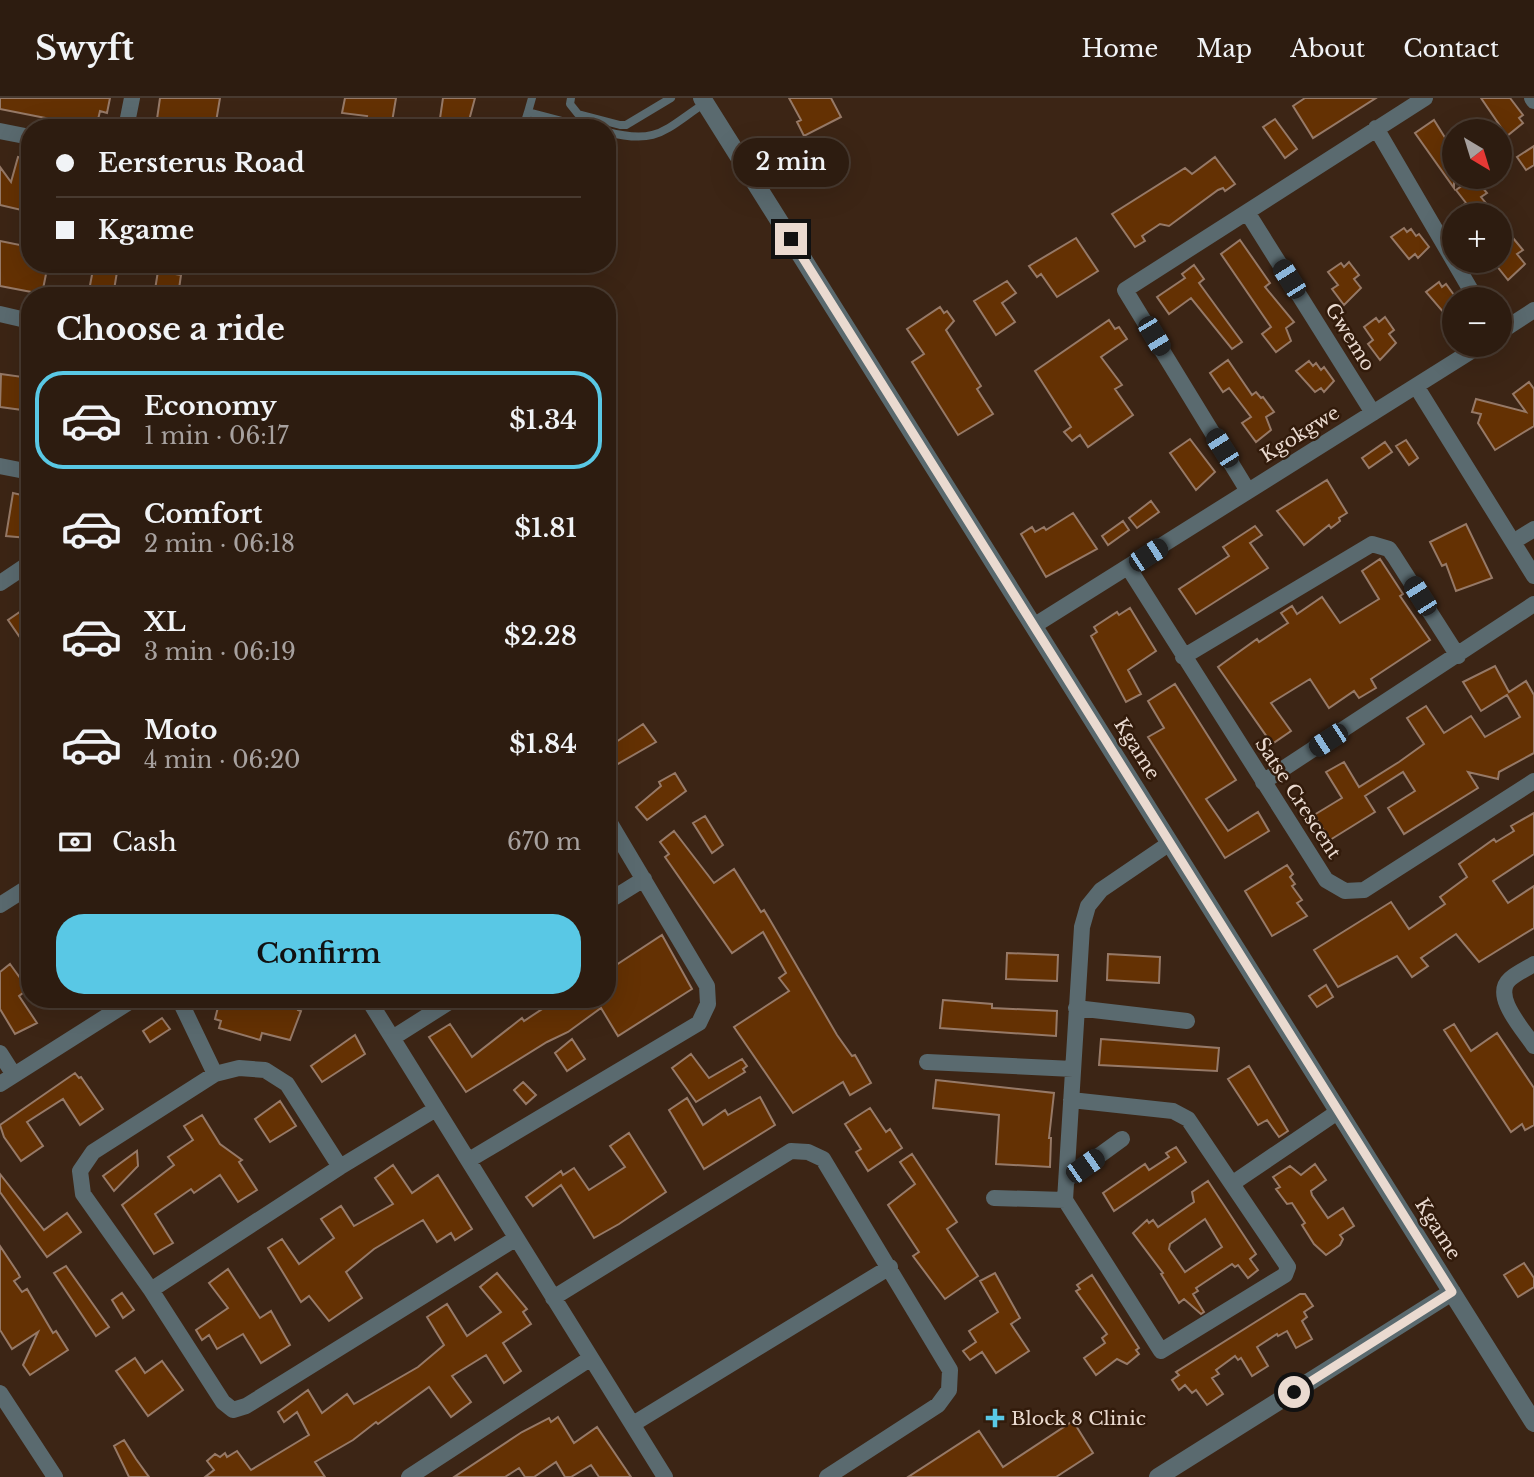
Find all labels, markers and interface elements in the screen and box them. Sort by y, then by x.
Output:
text: Swyft [35,28,134,69]
text: Home [1082,34,1158,63]
text: Map [1196,34,1252,63]
text: About [1290,34,1365,63]
text: Contact [1403,34,1499,63]
north arrow [1442,119,1512,189]
map controls [1442,119,1512,357]
callout: 2 min [733,138,849,186]
text: Eersterus Road [98,147,305,179]
text: 2 min [756,148,826,176]
button: + [1442,203,1512,273]
text: Kgame [98,214,194,246]
route end [775,223,807,255]
car [1269,256,1310,302]
button: − [1442,287,1512,357]
street label: Gwemo [1320,299,1380,375]
text: Choose a ride [56,309,285,349]
car [1135,313,1174,359]
icon: car [60,389,123,452]
text: Economy [144,390,277,422]
street label: Kgokgwe [1256,401,1344,467]
text: $1.34 [509,404,577,436]
text: 1 min · 06:17 [144,422,289,450]
car [1202,425,1243,471]
icon: car [60,497,123,560]
text: Comfort [144,498,262,530]
text: $1.81 [515,512,577,544]
text: 2 min · 06:18 [144,530,295,558]
car [1125,535,1172,575]
car [1400,573,1441,619]
icon: car [60,605,123,668]
text: XL [144,606,186,638]
text: $2.28 [504,620,577,652]
text: 3 min · 06:19 [144,638,296,666]
icon: car [60,713,123,776]
text: Moto [144,714,217,746]
street label: Kgame [1109,714,1165,784]
car [1305,720,1352,760]
text: $1.84 [509,728,577,760]
street label: Satse Crescent [1250,733,1346,864]
text: 4 min · 06:20 [144,746,301,774]
icon: cash [56,823,94,861]
text: Cash [112,826,177,858]
text: 670 m [507,828,581,856]
button: Confirm [56,914,581,994]
car [1062,1145,1109,1187]
street label: Kgame [1410,1194,1466,1264]
route start [1278,1376,1310,1408]
place label: Block 8 Clinic [1011,1407,1146,1430]
marker: Block 8 Clinic [985,1408,1005,1428]

